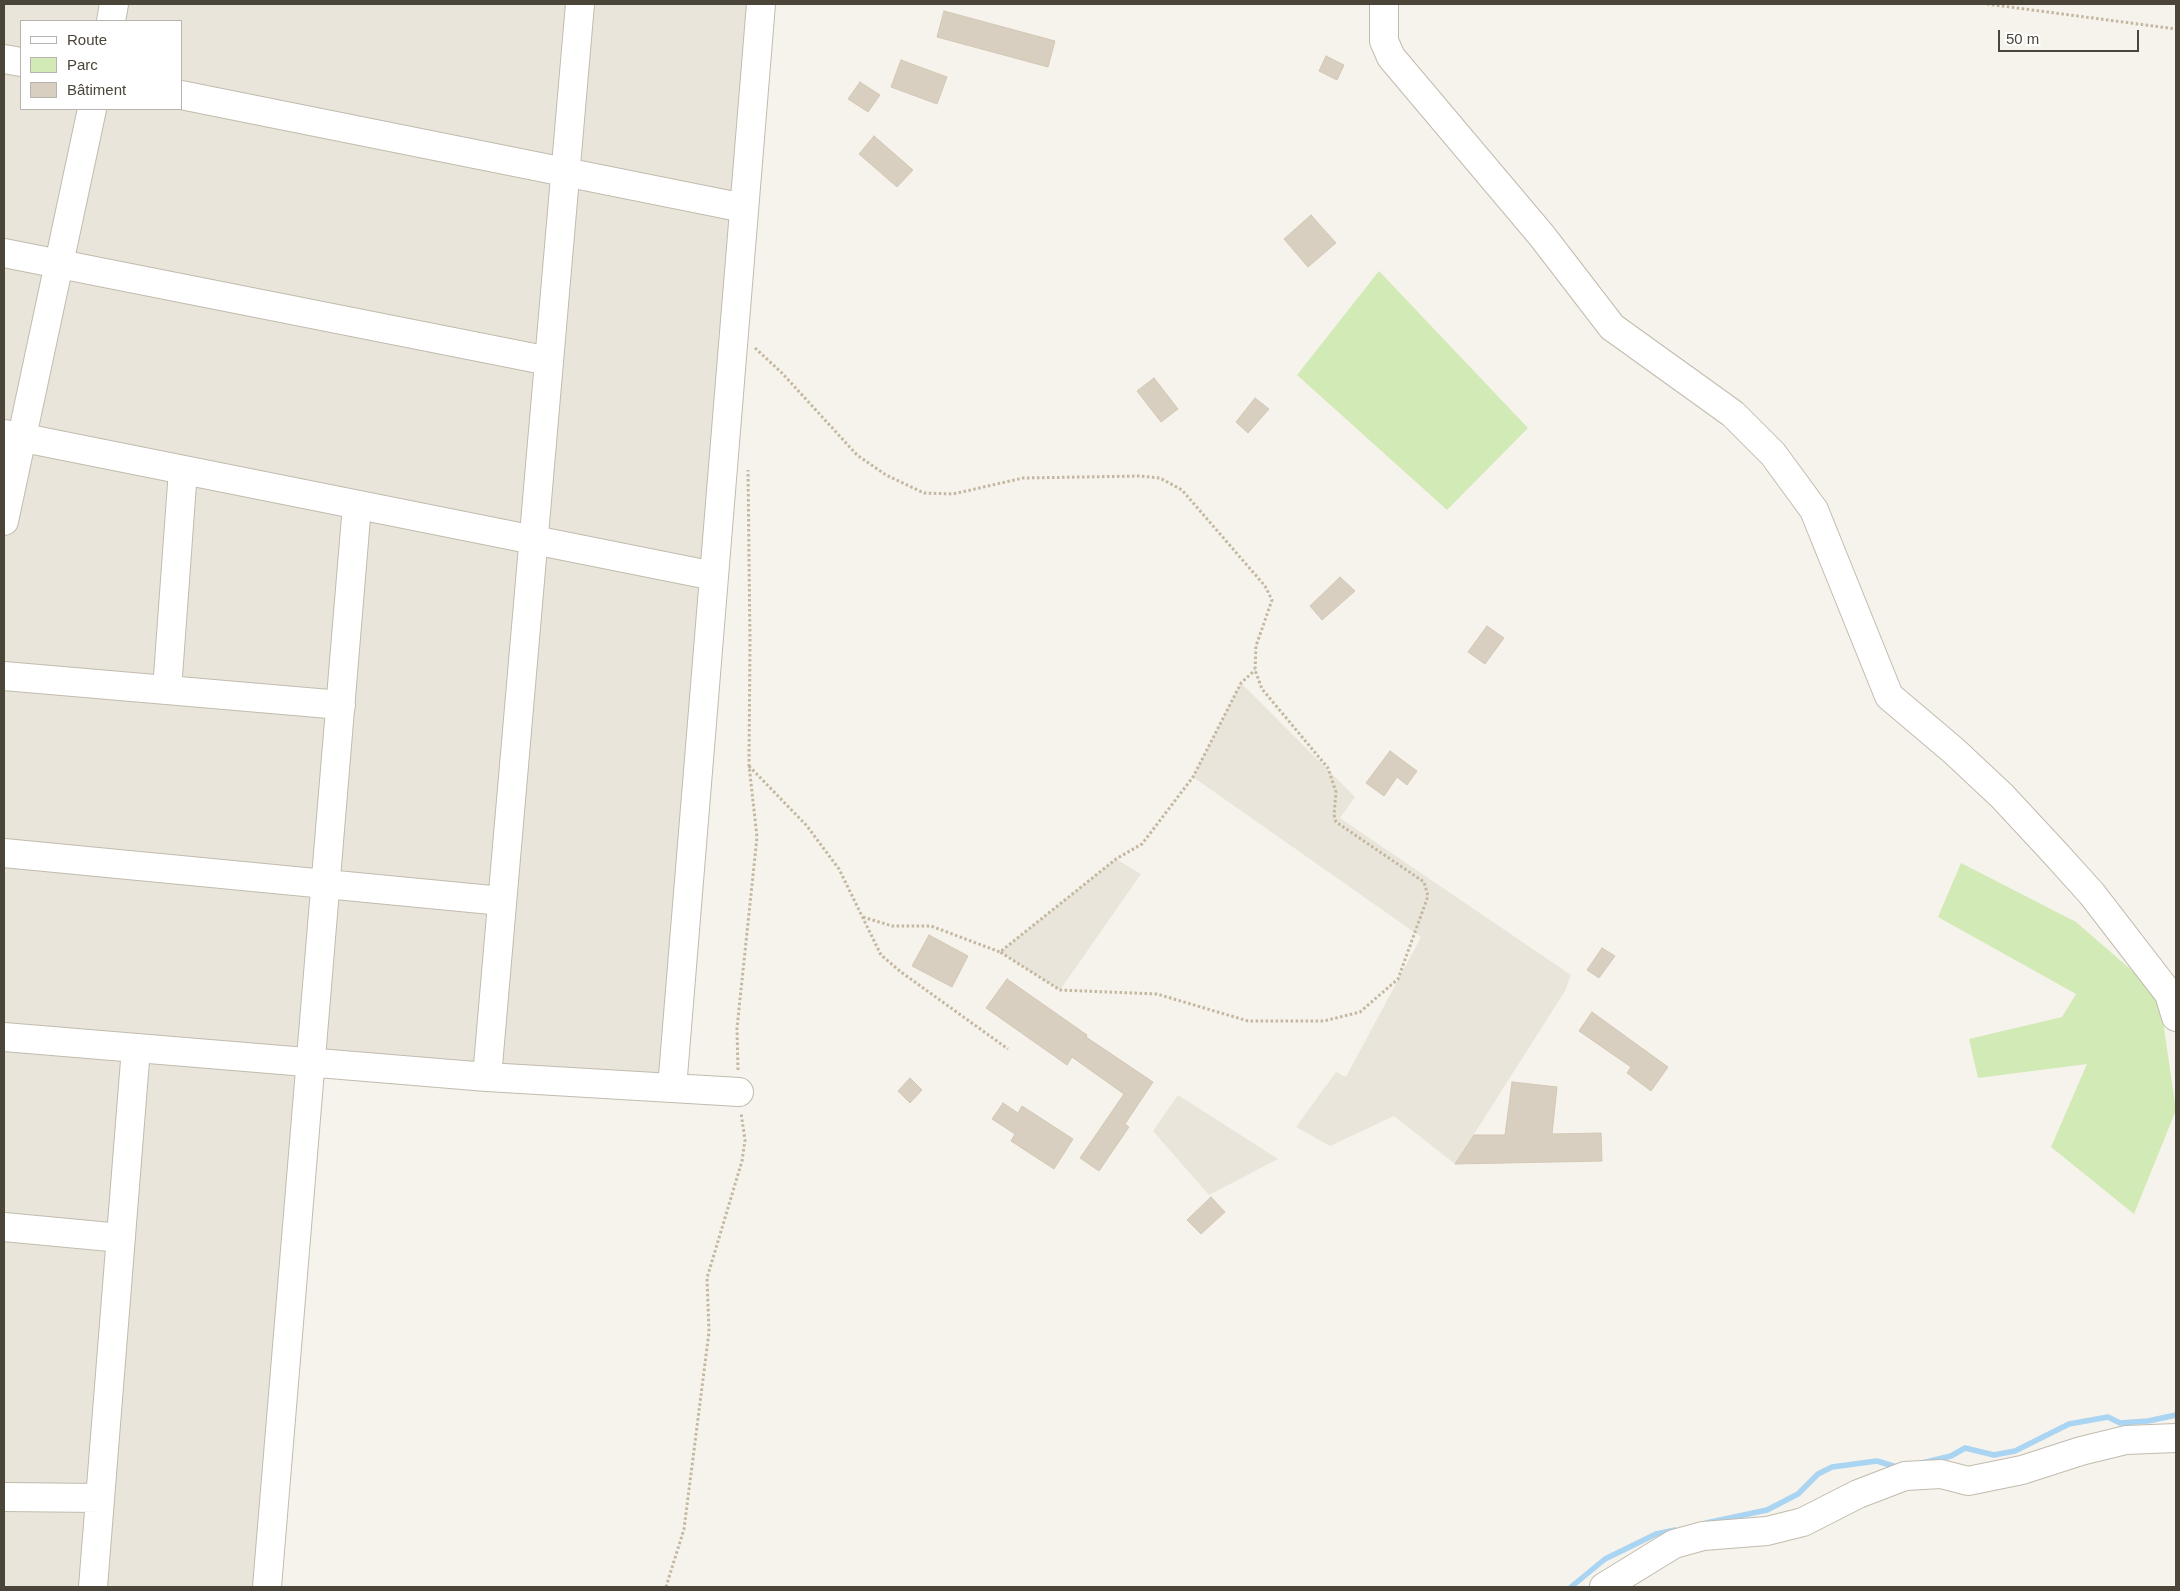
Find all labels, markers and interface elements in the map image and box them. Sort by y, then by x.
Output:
legend [20,20,182,110]
scale bar [2000,20,2141,52]
text: 50 m [2006,30,2039,47]
text: Route [67,31,107,48]
text: Parc [67,56,98,73]
text: Bâtiment [67,81,126,98]

